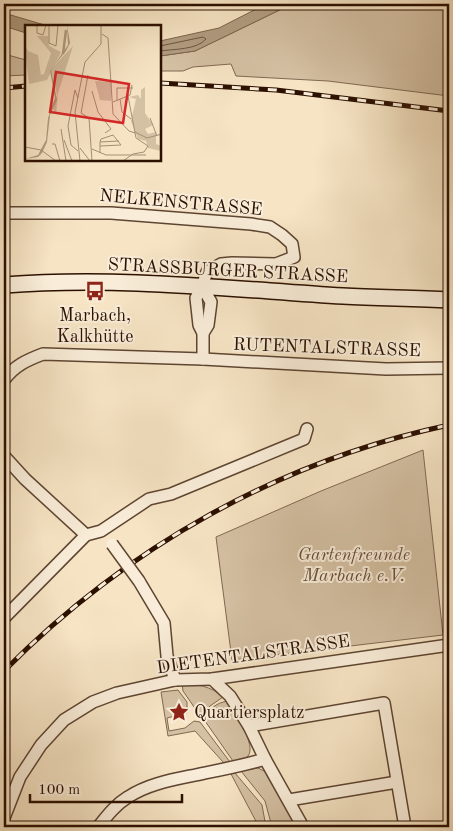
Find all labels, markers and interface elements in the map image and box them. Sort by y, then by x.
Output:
inset map [25,25,161,161]
street label: NELKENSTRASSE [99,187,263,219]
street label: STRASSBURGER STRASSE [107,256,349,286]
bus stop icon: Marbach, Kalkhütte [84,280,106,302]
place label: Marbach, Kalkhütte [56,307,134,346]
street label: RUTENTALSTRASSE [233,336,421,360]
park label: Gartenfreunde Marbach e.V. [298,546,410,585]
street label: DIETENTALSTRASSE [155,632,351,677]
place icon: Quartiersplatz [168,701,190,723]
place label: Quartiersplatz [194,704,304,722]
scale bar [30,771,182,803]
text: 100 m [38,783,80,798]

